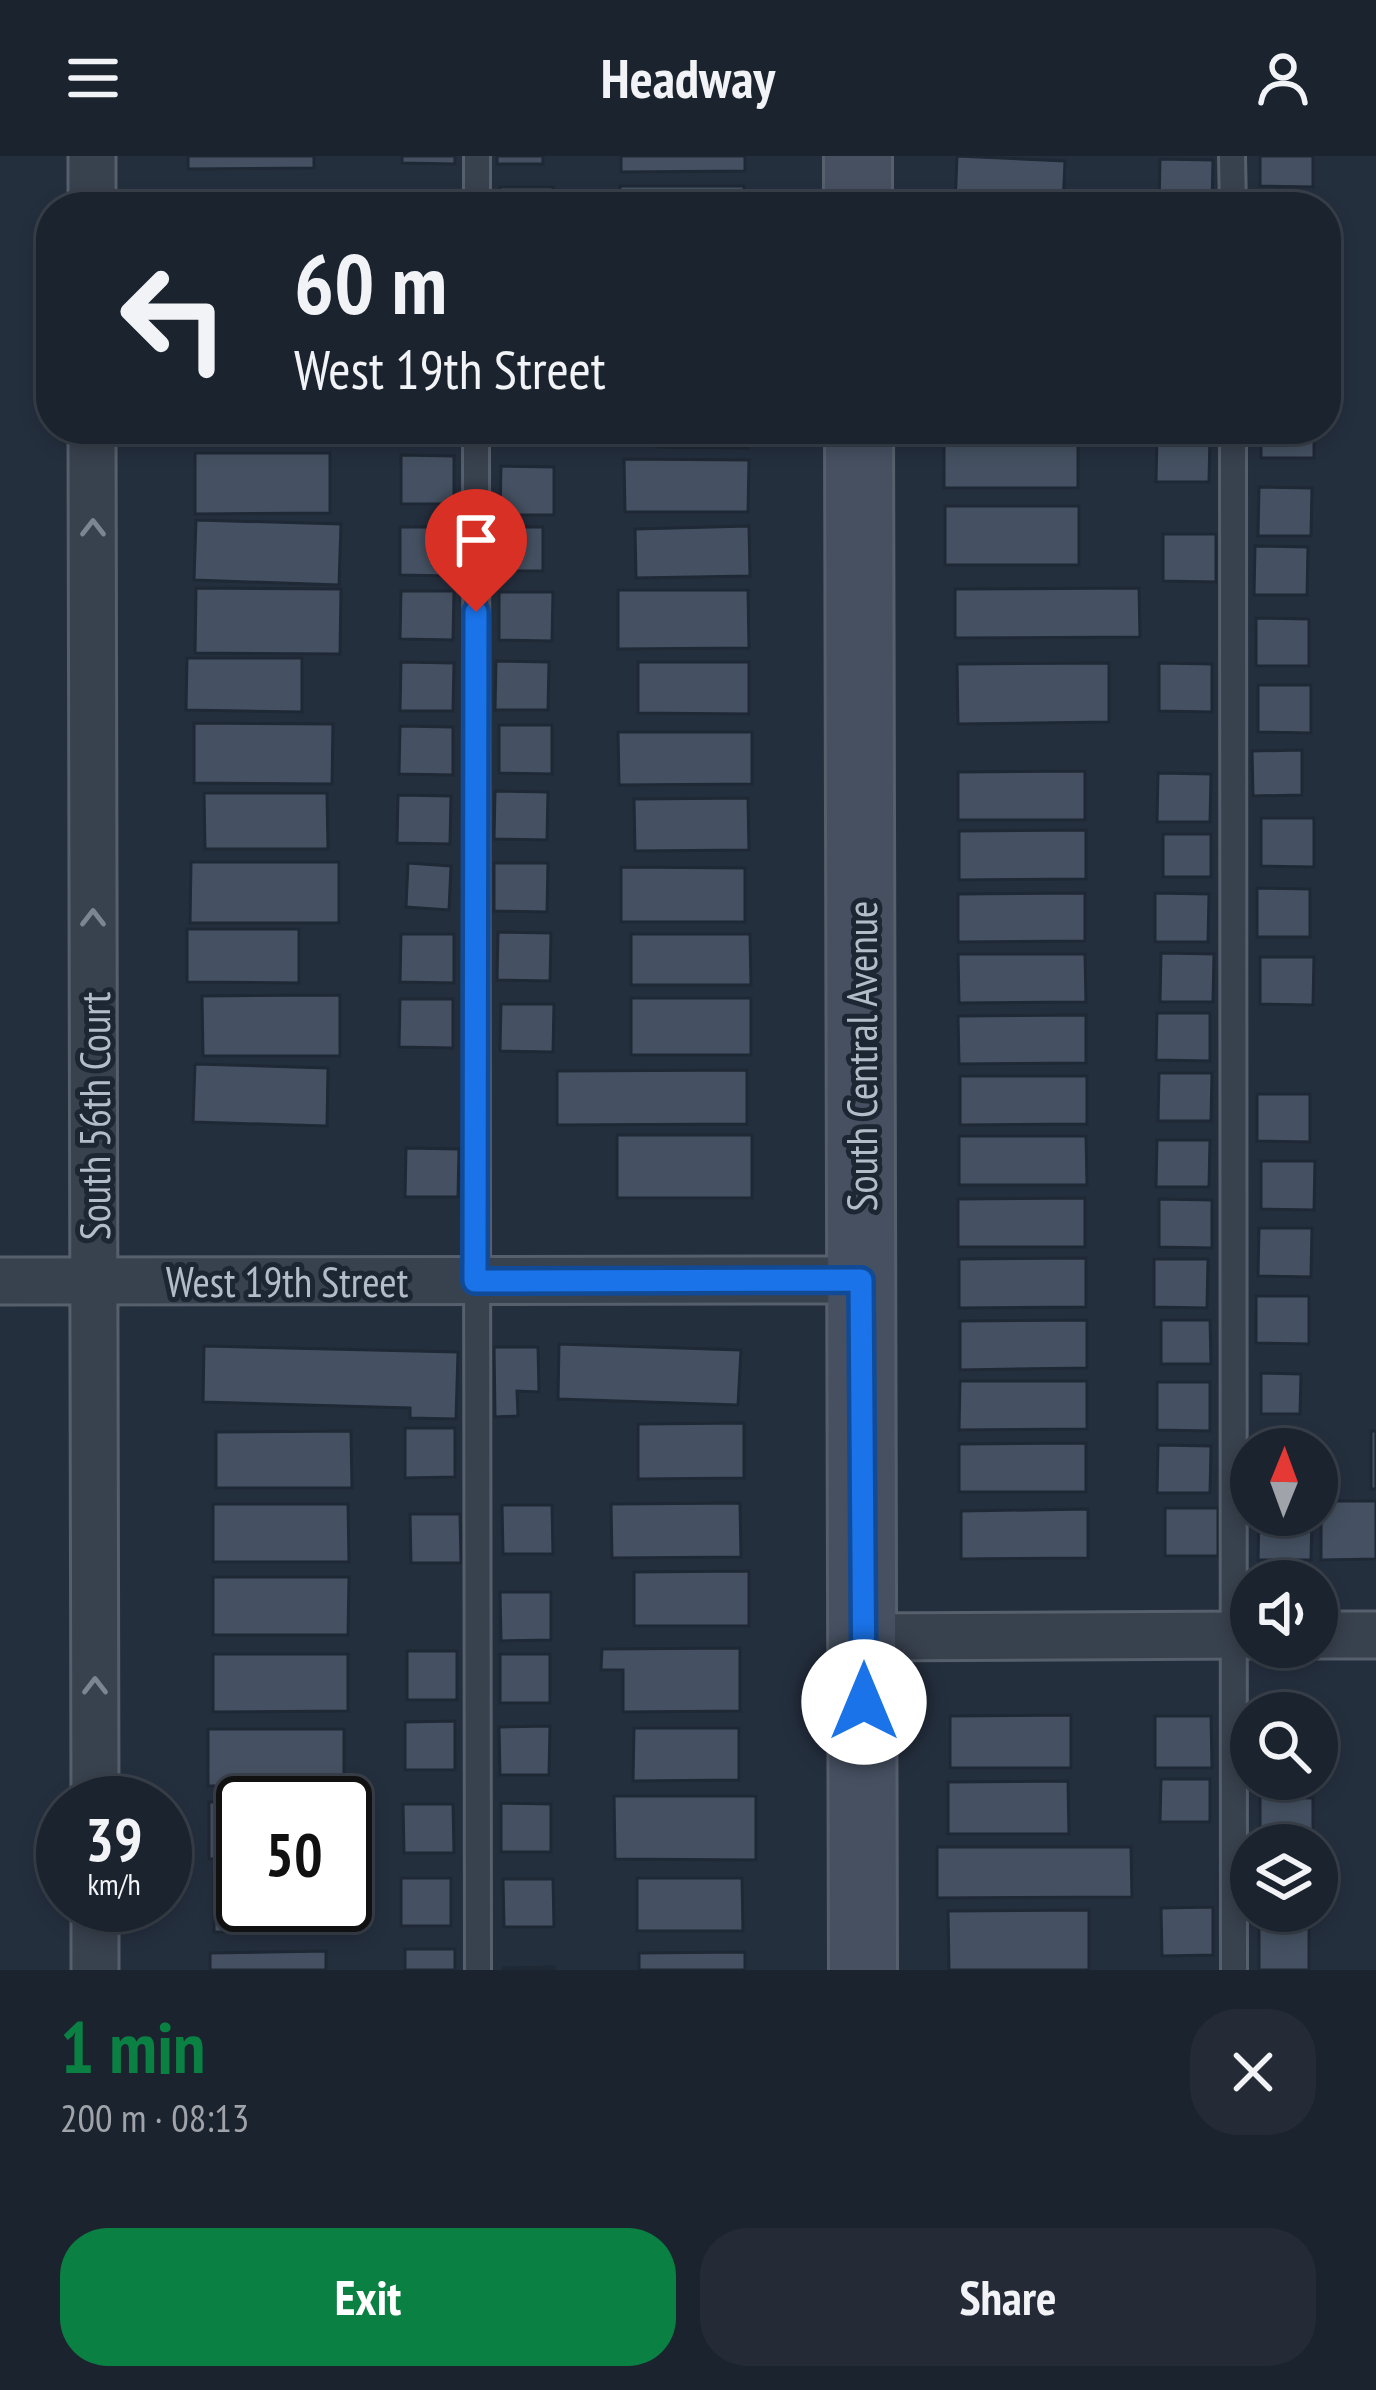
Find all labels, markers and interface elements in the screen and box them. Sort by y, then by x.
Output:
text: Headway [601,43,775,113]
icon: menu [60,45,126,111]
icon: person [1250,45,1316,111]
text: 60 m [294,228,447,337]
icon: left [96,240,252,396]
text: West 19th Street [294,334,606,404]
pin [425,489,527,612]
icon: arrive [443,507,509,573]
one-way arrow [80,518,106,536]
street label: South Central Avenue [834,901,889,1211]
one-way arrow [80,908,106,926]
street label: South 56th Court [67,991,122,1240]
street label: West 19th Street [166,1254,409,1309]
north arrow [1230,1428,1338,1536]
map controls [1230,1428,1338,1932]
button: sound [1230,1560,1338,1668]
position arrow [801,1639,927,1765]
one-way arrow [82,1676,108,1694]
button: search [1230,1692,1338,1800]
speed limit sign: 50 [216,1776,372,1932]
text: 39 [85,1800,143,1878]
button: layers [1230,1824,1338,1932]
text: km/h [87,1864,141,1903]
text: 1 min [60,2000,205,2093]
button: close [1190,2009,1316,2135]
text: 200 m · 08:13 [60,2092,249,2143]
button: Exit [60,2228,676,2366]
button: Share [700,2228,1316,2366]

